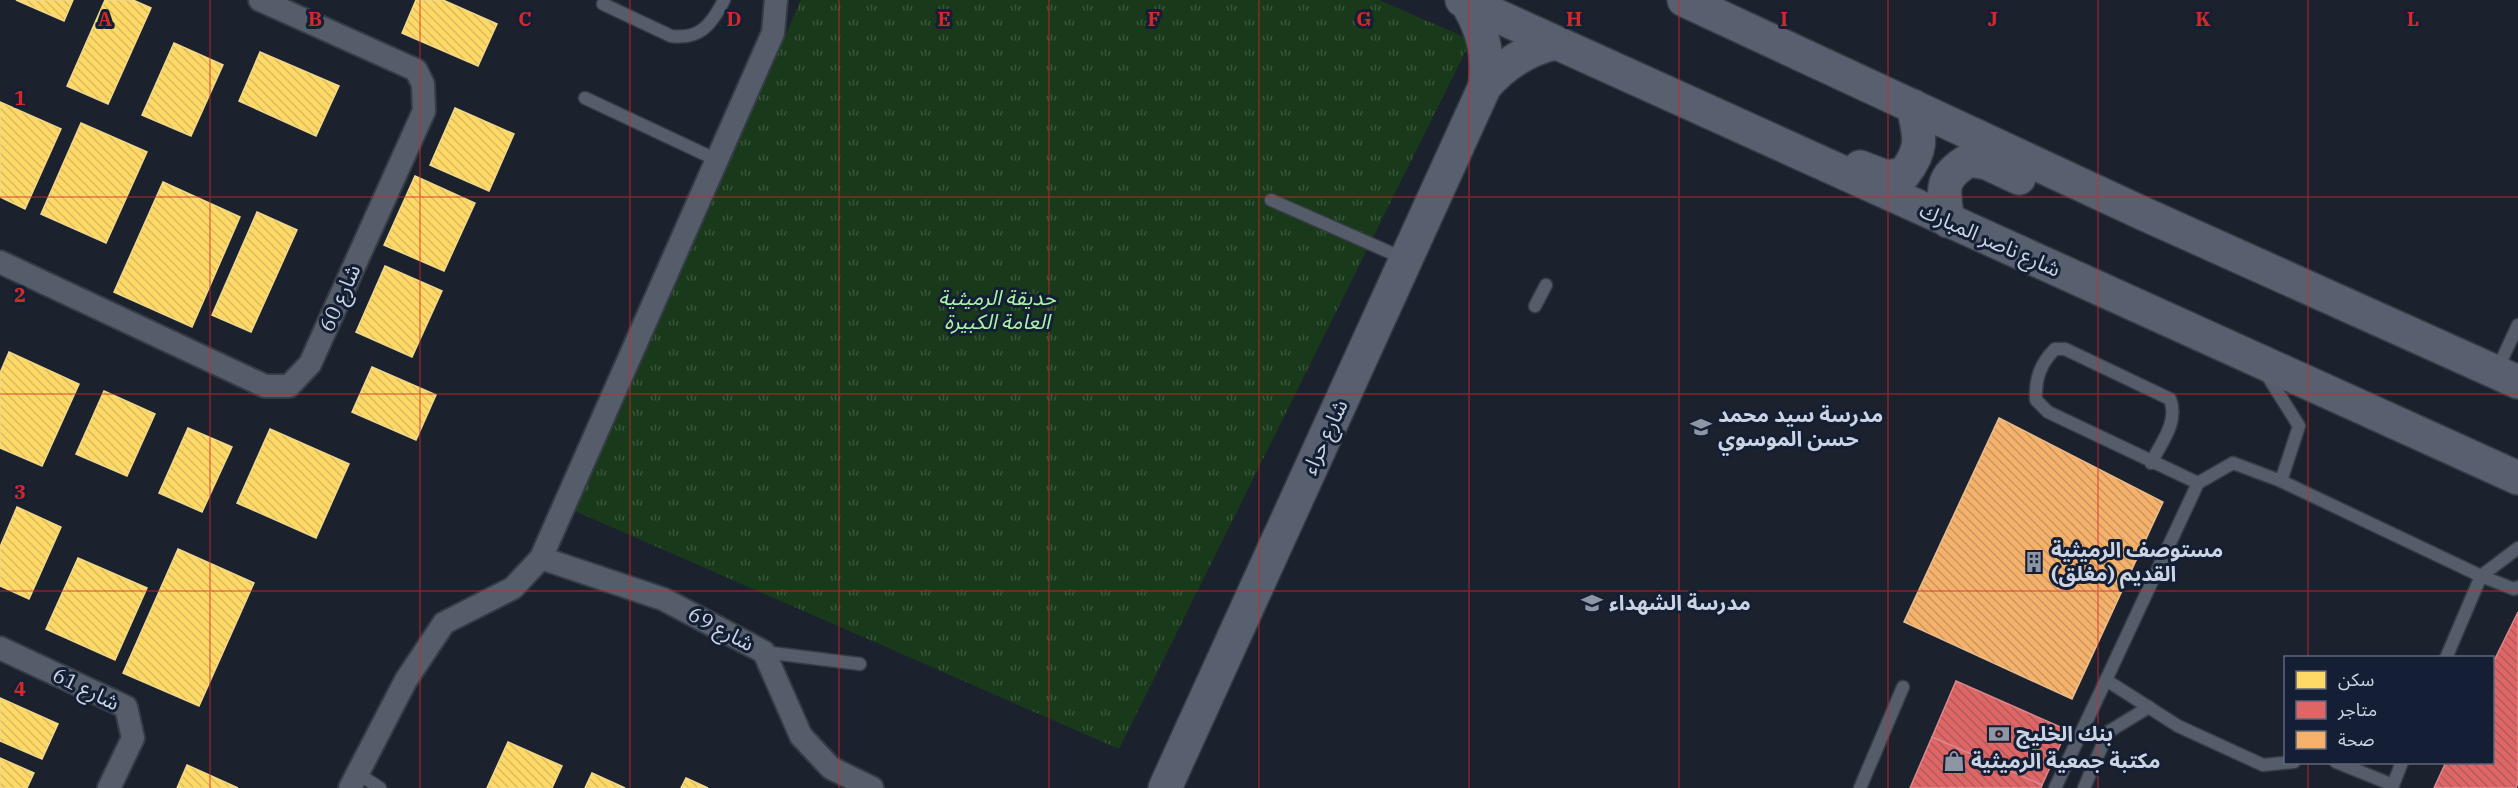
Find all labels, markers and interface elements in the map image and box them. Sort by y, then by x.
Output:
text: A [98,5,112,32]
text: B [308,5,322,32]
text: C [518,5,532,32]
text: D [726,5,742,32]
text: E [937,5,951,32]
text: F [1148,5,1160,32]
text: G [1356,5,1372,32]
text: H [1566,5,1582,32]
text: I [1780,5,1788,32]
text: J [1988,5,1998,32]
text: K [2195,5,2211,32]
text: L [2407,5,2419,32]
text: 1 [14,84,26,111]
street label: شارع ناصر المبارك [1915,196,2065,284]
street label: شارع 60 [312,259,368,337]
text: 2 [14,281,26,308]
park label: حديقة الرميثية العامة الكبيرة [938,283,1056,335]
street label: شارع حراء [1295,395,1355,479]
place label: مدرسة سيد محمد حسن الموسوي [1718,400,1883,456]
school or university icon: مدرسة سيد محمد حسن الموسوي [1689,415,1713,439]
text: 3 [14,478,26,505]
place label: مستوصف الرميثية القديم (مغلق) [2051,535,2223,589]
building icon: مستوصف الرميثية القديم (مغلق) [2022,550,2046,574]
place label: مدرسة الشهداء [1609,588,1751,616]
school or university icon: مدرسة الشهداء [1580,591,1604,615]
street label: شارع 69 [683,599,759,659]
legend [2284,656,2494,764]
street label: شارع 61 [48,660,124,718]
text: سكن [2338,668,2374,691]
text: 4 [14,675,26,702]
text: متاجر [2337,698,2377,721]
place label: بنك الخليج [2016,719,2113,749]
bank icon: بنك الخليج [1987,722,2011,746]
text: صحة [2338,728,2374,751]
place label: مكتبة جمعية الرميثية [1971,746,2160,774]
shop icon: مكتبة جمعية الرميثية [1942,749,1966,773]

